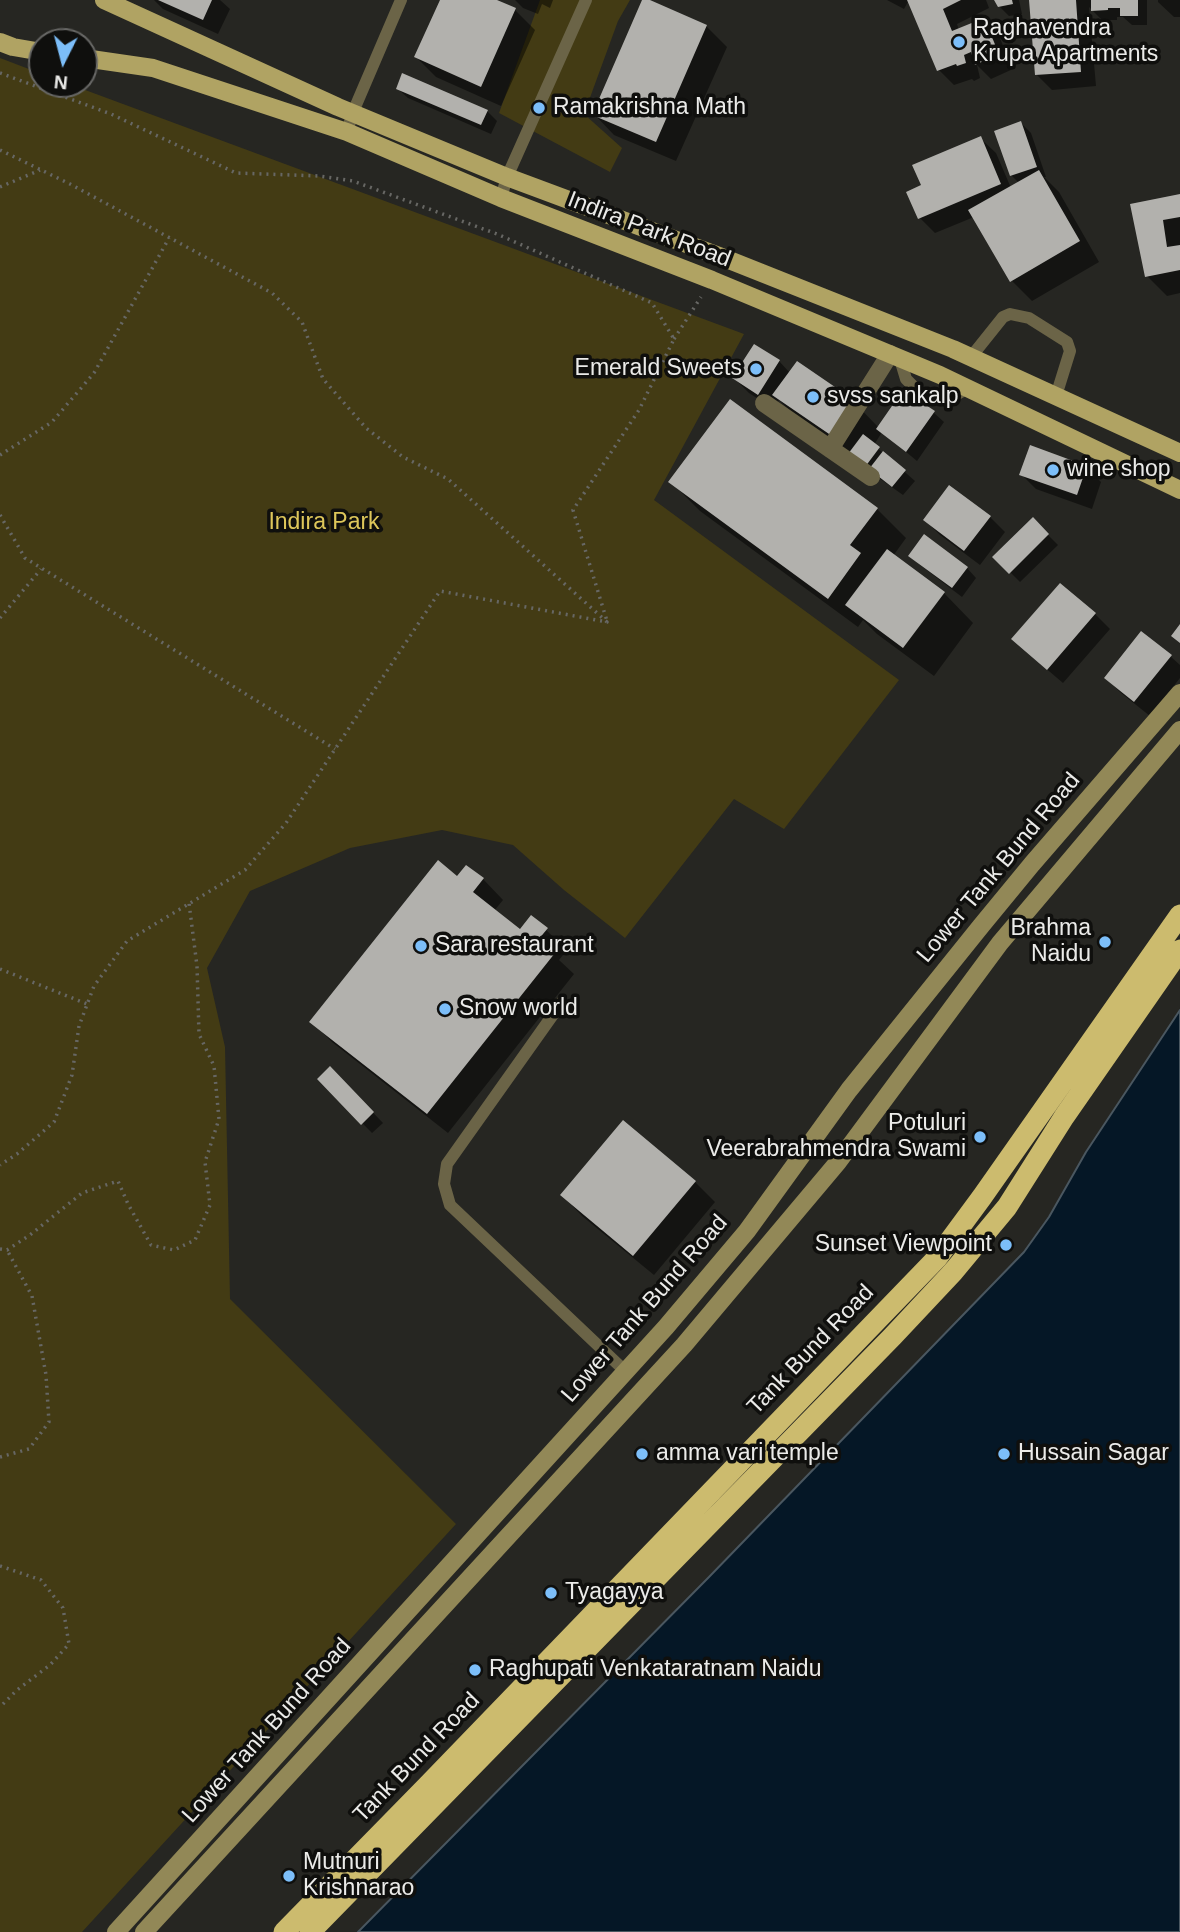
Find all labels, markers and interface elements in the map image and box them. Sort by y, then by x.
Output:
place label: Raghavendra Krupa Apartments [973,15,1158,69]
north arrow [28,28,98,98]
marker: Raghavendra Krupa Apartments [951,34,967,50]
text: N [53,71,69,94]
place label: Ramakrishna Math [553,94,746,122]
marker: Ramakrishna Math [531,100,547,116]
street label: Indira Park Road [563,186,735,274]
place label: Emerald Sweets [575,355,742,383]
marker: Emerald Sweets [748,361,764,377]
place label: svss sankalp [827,383,959,411]
marker: svss sankalp [805,389,821,405]
place label: wine shop [1067,456,1171,484]
marker: wine shop [1045,462,1061,478]
park label: Indira Park [268,509,380,537]
street label: Lower Tank Bund Road [912,768,1086,968]
place label: Brahma Naidu [1010,915,1091,969]
place label: Sara restaurant [435,932,594,960]
marker: Brahma Naidu [1097,934,1113,950]
marker: Sara restaurant [413,938,429,954]
place label: Snow world [459,995,578,1023]
marker: Snow world [437,1001,453,1017]
place label: Potuluri Veerabrahmendra Swami [706,1110,966,1164]
marker: Potuluri Veerabrahmendra Swami [972,1129,988,1145]
street label: Lower Tank Bund Road [556,1210,734,1408]
place label: Sunset Viewpoint [815,1231,992,1259]
marker: Sunset Viewpoint [998,1237,1014,1253]
street label: Tank Bund Road [742,1279,880,1421]
place label: amma vari temple [656,1440,839,1468]
place label: Hussain Sagar [1018,1440,1169,1468]
marker: amma vari temple [634,1446,650,1462]
marker: Hussain Sagar [996,1446,1012,1462]
place label: Tyagayya [565,1579,663,1607]
marker: Tyagayya [543,1585,559,1601]
street label: Lower Tank Bund Road [177,1633,357,1829]
place label: Raghupati Venkataratnam Naidu [489,1656,821,1684]
marker: Raghupati Venkataratnam Naidu [467,1662,483,1678]
street label: Tank Bund Road [348,1687,486,1829]
place label: Mutnuri Krishnarao [303,1849,414,1903]
marker: Mutnuri Krishnarao [281,1868,297,1884]

